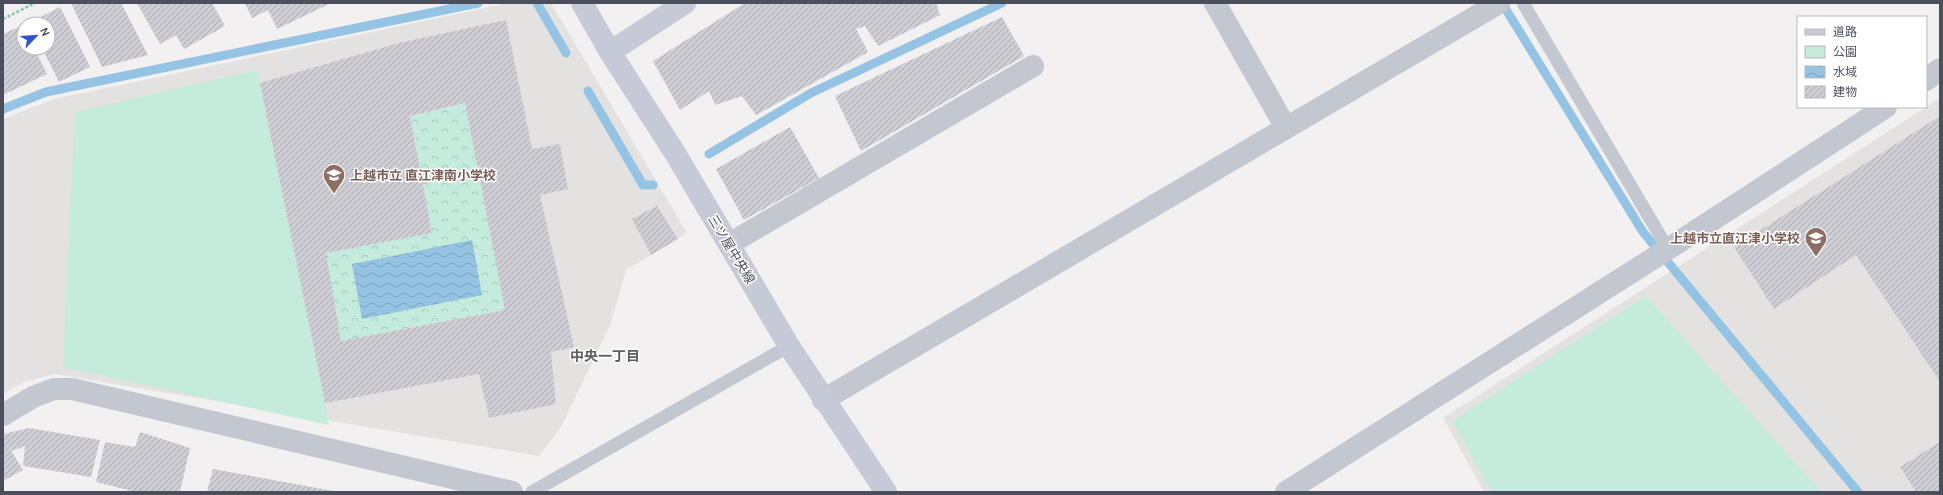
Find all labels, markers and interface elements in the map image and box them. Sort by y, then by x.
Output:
north arrow [16,16,56,56]
legend [1797,16,1927,108]
text: 道路 [1833,24,1857,39]
text: N [37,25,53,38]
text: 公園 [1833,44,1857,59]
text: 水域 [1833,64,1857,79]
text: 建物 [1833,84,1857,99]
school or university icon: 上越市立 直江津南小学校 [321,162,347,195]
place label: 上越市立 直江津南小学校 [350,167,496,183]
street label: 三ツ屋中央線 [705,211,759,287]
school or university icon: 上越市立直江津小学校 [1803,225,1829,258]
place label: 上越市立直江津小学校 [1670,230,1800,246]
district label: 中央一丁目 [570,347,640,365]

